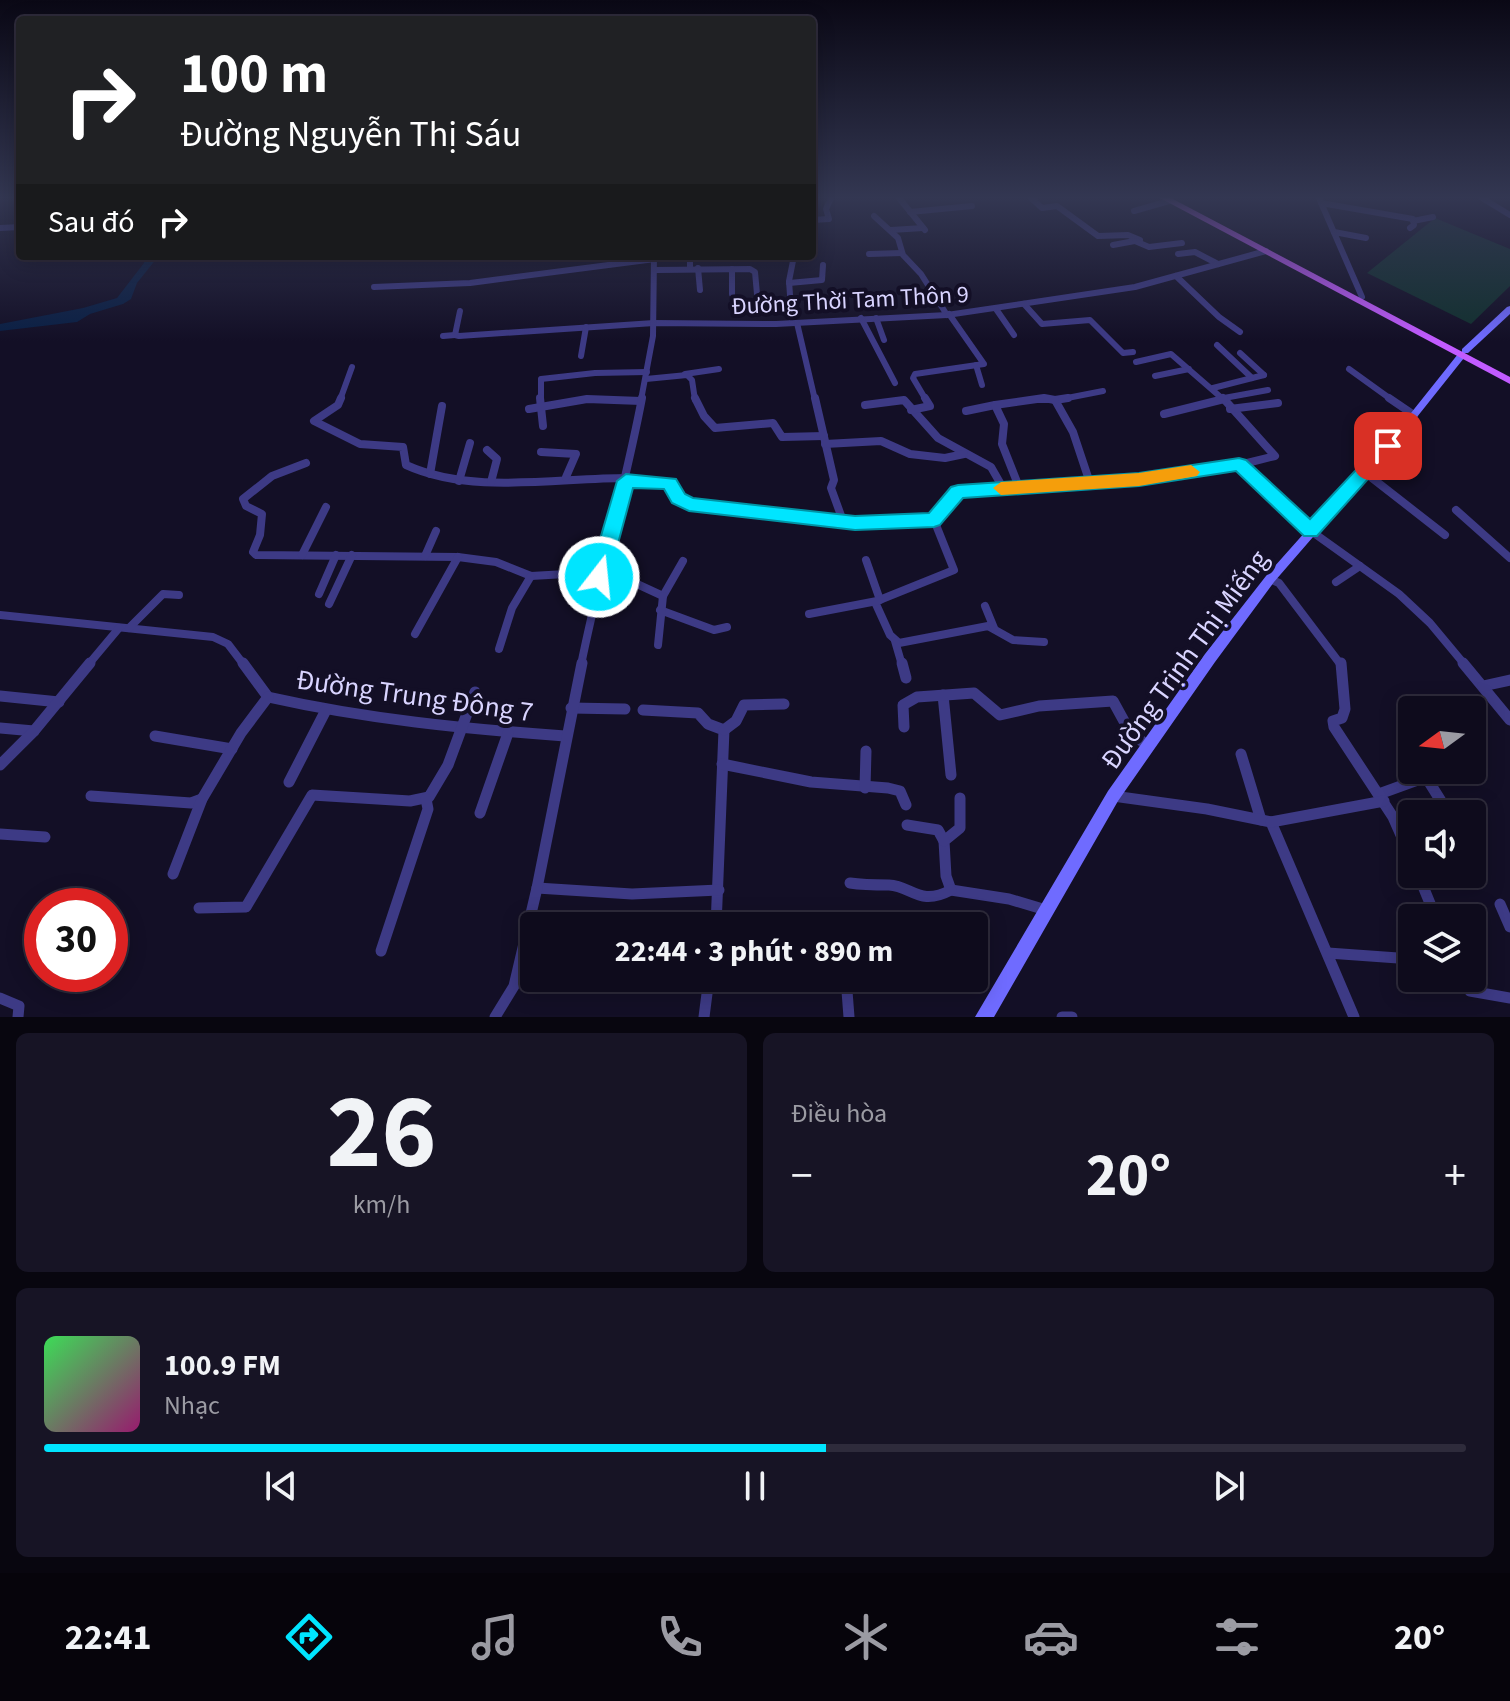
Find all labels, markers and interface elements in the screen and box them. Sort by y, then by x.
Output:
text: 100 m [180,35,328,114]
icon: right [48,48,152,152]
text: Đường Nguyễn Thị Sáu [180,109,521,160]
icon: right [151,200,195,244]
text: Sau đó [48,201,135,244]
street label: Đường Thời Tam Thôn 9 [730,277,970,324]
pin [1354,412,1422,480]
icon: arrive [1366,424,1410,468]
position arrow [557,535,641,619]
street label: Đường Trịnh Thị Miếng [1091,541,1278,778]
street label: Đường Trung Đông 7 [294,660,536,732]
north arrow [1398,696,1486,784]
map controls [1398,696,1486,992]
button: sound [1398,800,1486,888]
speed limit sign: 30 [24,888,128,992]
button: layers [1398,904,1486,992]
text: 22:44 · 3 phút · 890 m [615,930,893,973]
text: 26 [327,1060,436,1208]
text: Điều hòa [791,1095,887,1132]
text: 20° [1086,1134,1171,1219]
text: − [791,1145,813,1208]
text: + [1444,1145,1466,1208]
text: km/h [353,1186,410,1223]
text: 100.9 FM [164,1344,281,1387]
text: Nhạc [164,1387,220,1424]
icon: previous [259,1464,303,1508]
icon: pause [733,1464,777,1508]
icon: next [1207,1464,1251,1508]
icon: directions [281,1609,337,1665]
icon: music [467,1609,523,1665]
icon: phone [652,1609,708,1665]
icon: climate [838,1609,894,1665]
icon: car [1023,1609,1079,1665]
icon: filters [1209,1609,1265,1665]
text: 22:41 [65,1612,152,1663]
text: 20° [1394,1612,1445,1663]

